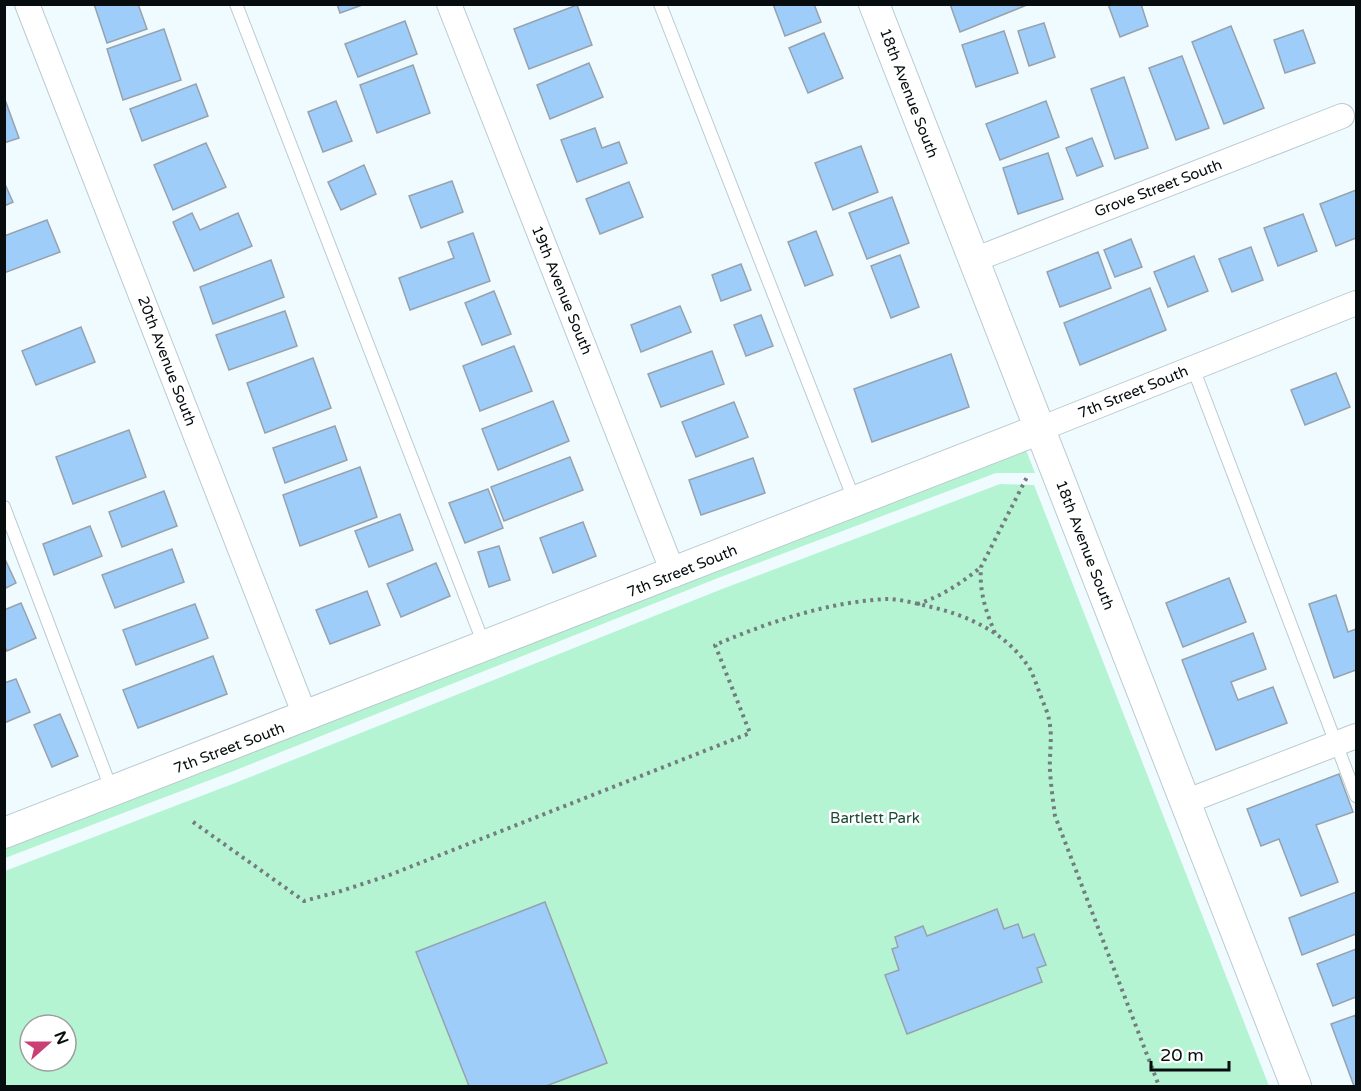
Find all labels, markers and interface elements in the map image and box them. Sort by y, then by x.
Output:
street label: 18th Avenue South [876,26,942,160]
street label: Grove Street South [1092,155,1224,221]
street label: 19th Avenue South [528,223,596,357]
street label: 20th Avenue South [134,294,200,428]
street label: 7th Street South [1075,362,1191,422]
street label: 18th Avenue South [1052,478,1118,612]
street label: 7th Street South [624,541,740,601]
street label: 7th Street South [171,719,287,777]
park label: Bartlett Park [830,809,920,827]
north arrow [18,1013,78,1073]
text: N [49,1028,73,1048]
scale bar [1151,1034,1229,1072]
text: 20 m [1160,1044,1204,1066]

